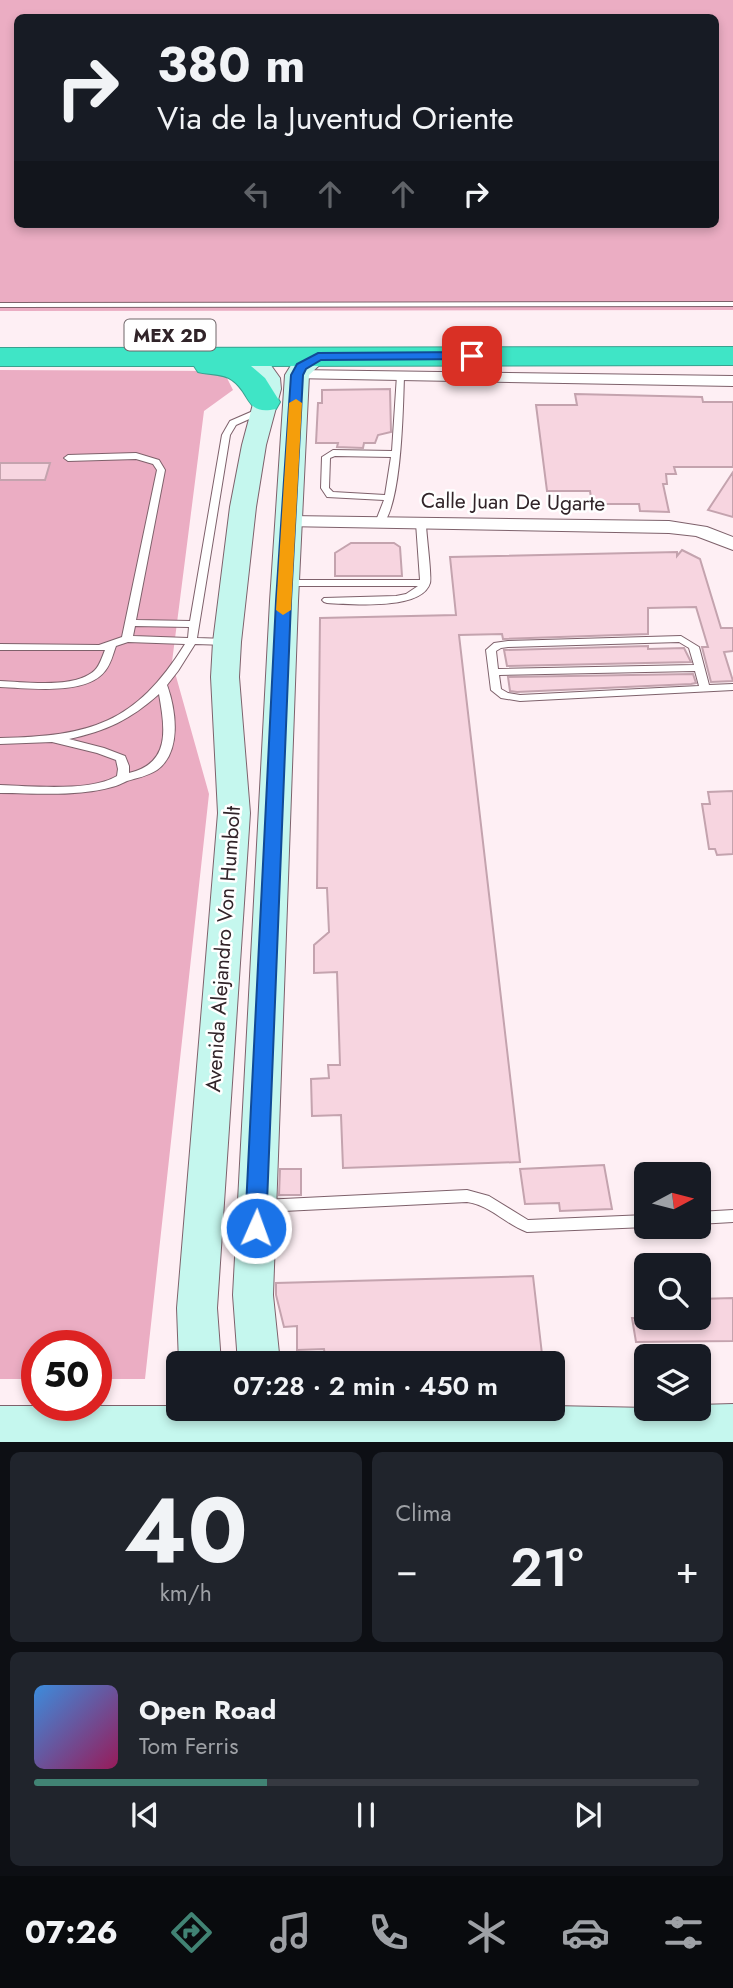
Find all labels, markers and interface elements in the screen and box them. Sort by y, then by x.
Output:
text: 380 m [157,30,305,100]
icon: right [42,42,133,133]
text: Via de la Juventud Oriente [157,95,514,141]
icon: left [238,175,276,213]
icon: ahead [311,175,349,213]
icon: ahead [384,175,422,213]
icon: right [457,175,495,213]
road number: MEX 2D [124,320,216,350]
pin [442,326,502,386]
icon: arrive [453,337,491,375]
street label: Calle Juan De Ugarte [421,485,606,519]
street label: Avenida Alejandro Von Humbolt [198,805,248,1093]
north arrow [634,1162,710,1239]
map controls [634,1162,711,1421]
position arrow [219,1191,293,1265]
button: search [634,1253,711,1330]
speed limit sign: 50 [21,1330,112,1421]
button: layers [634,1344,711,1421]
text: 07:28 · 2 min · 450 m [233,1367,498,1405]
text: 40 [124,1465,248,1596]
text: Clima [396,1496,452,1530]
text: 21° [510,1530,583,1606]
text: − [396,1542,418,1597]
text: + [676,1542,699,1597]
text: km/h [160,1576,212,1610]
text: Open Road [139,1691,276,1729]
text: Tom Ferris [139,1729,238,1763]
icon: previous [126,1796,164,1834]
icon: pause [347,1796,385,1834]
icon: next [569,1796,607,1834]
icon: directions [167,1908,216,1957]
icon: music [266,1908,315,1957]
icon: phone [364,1908,413,1957]
icon: climate [462,1908,511,1957]
icon: car [561,1908,610,1957]
icon: filters [659,1908,708,1957]
text: 07:26 [25,1909,118,1955]

